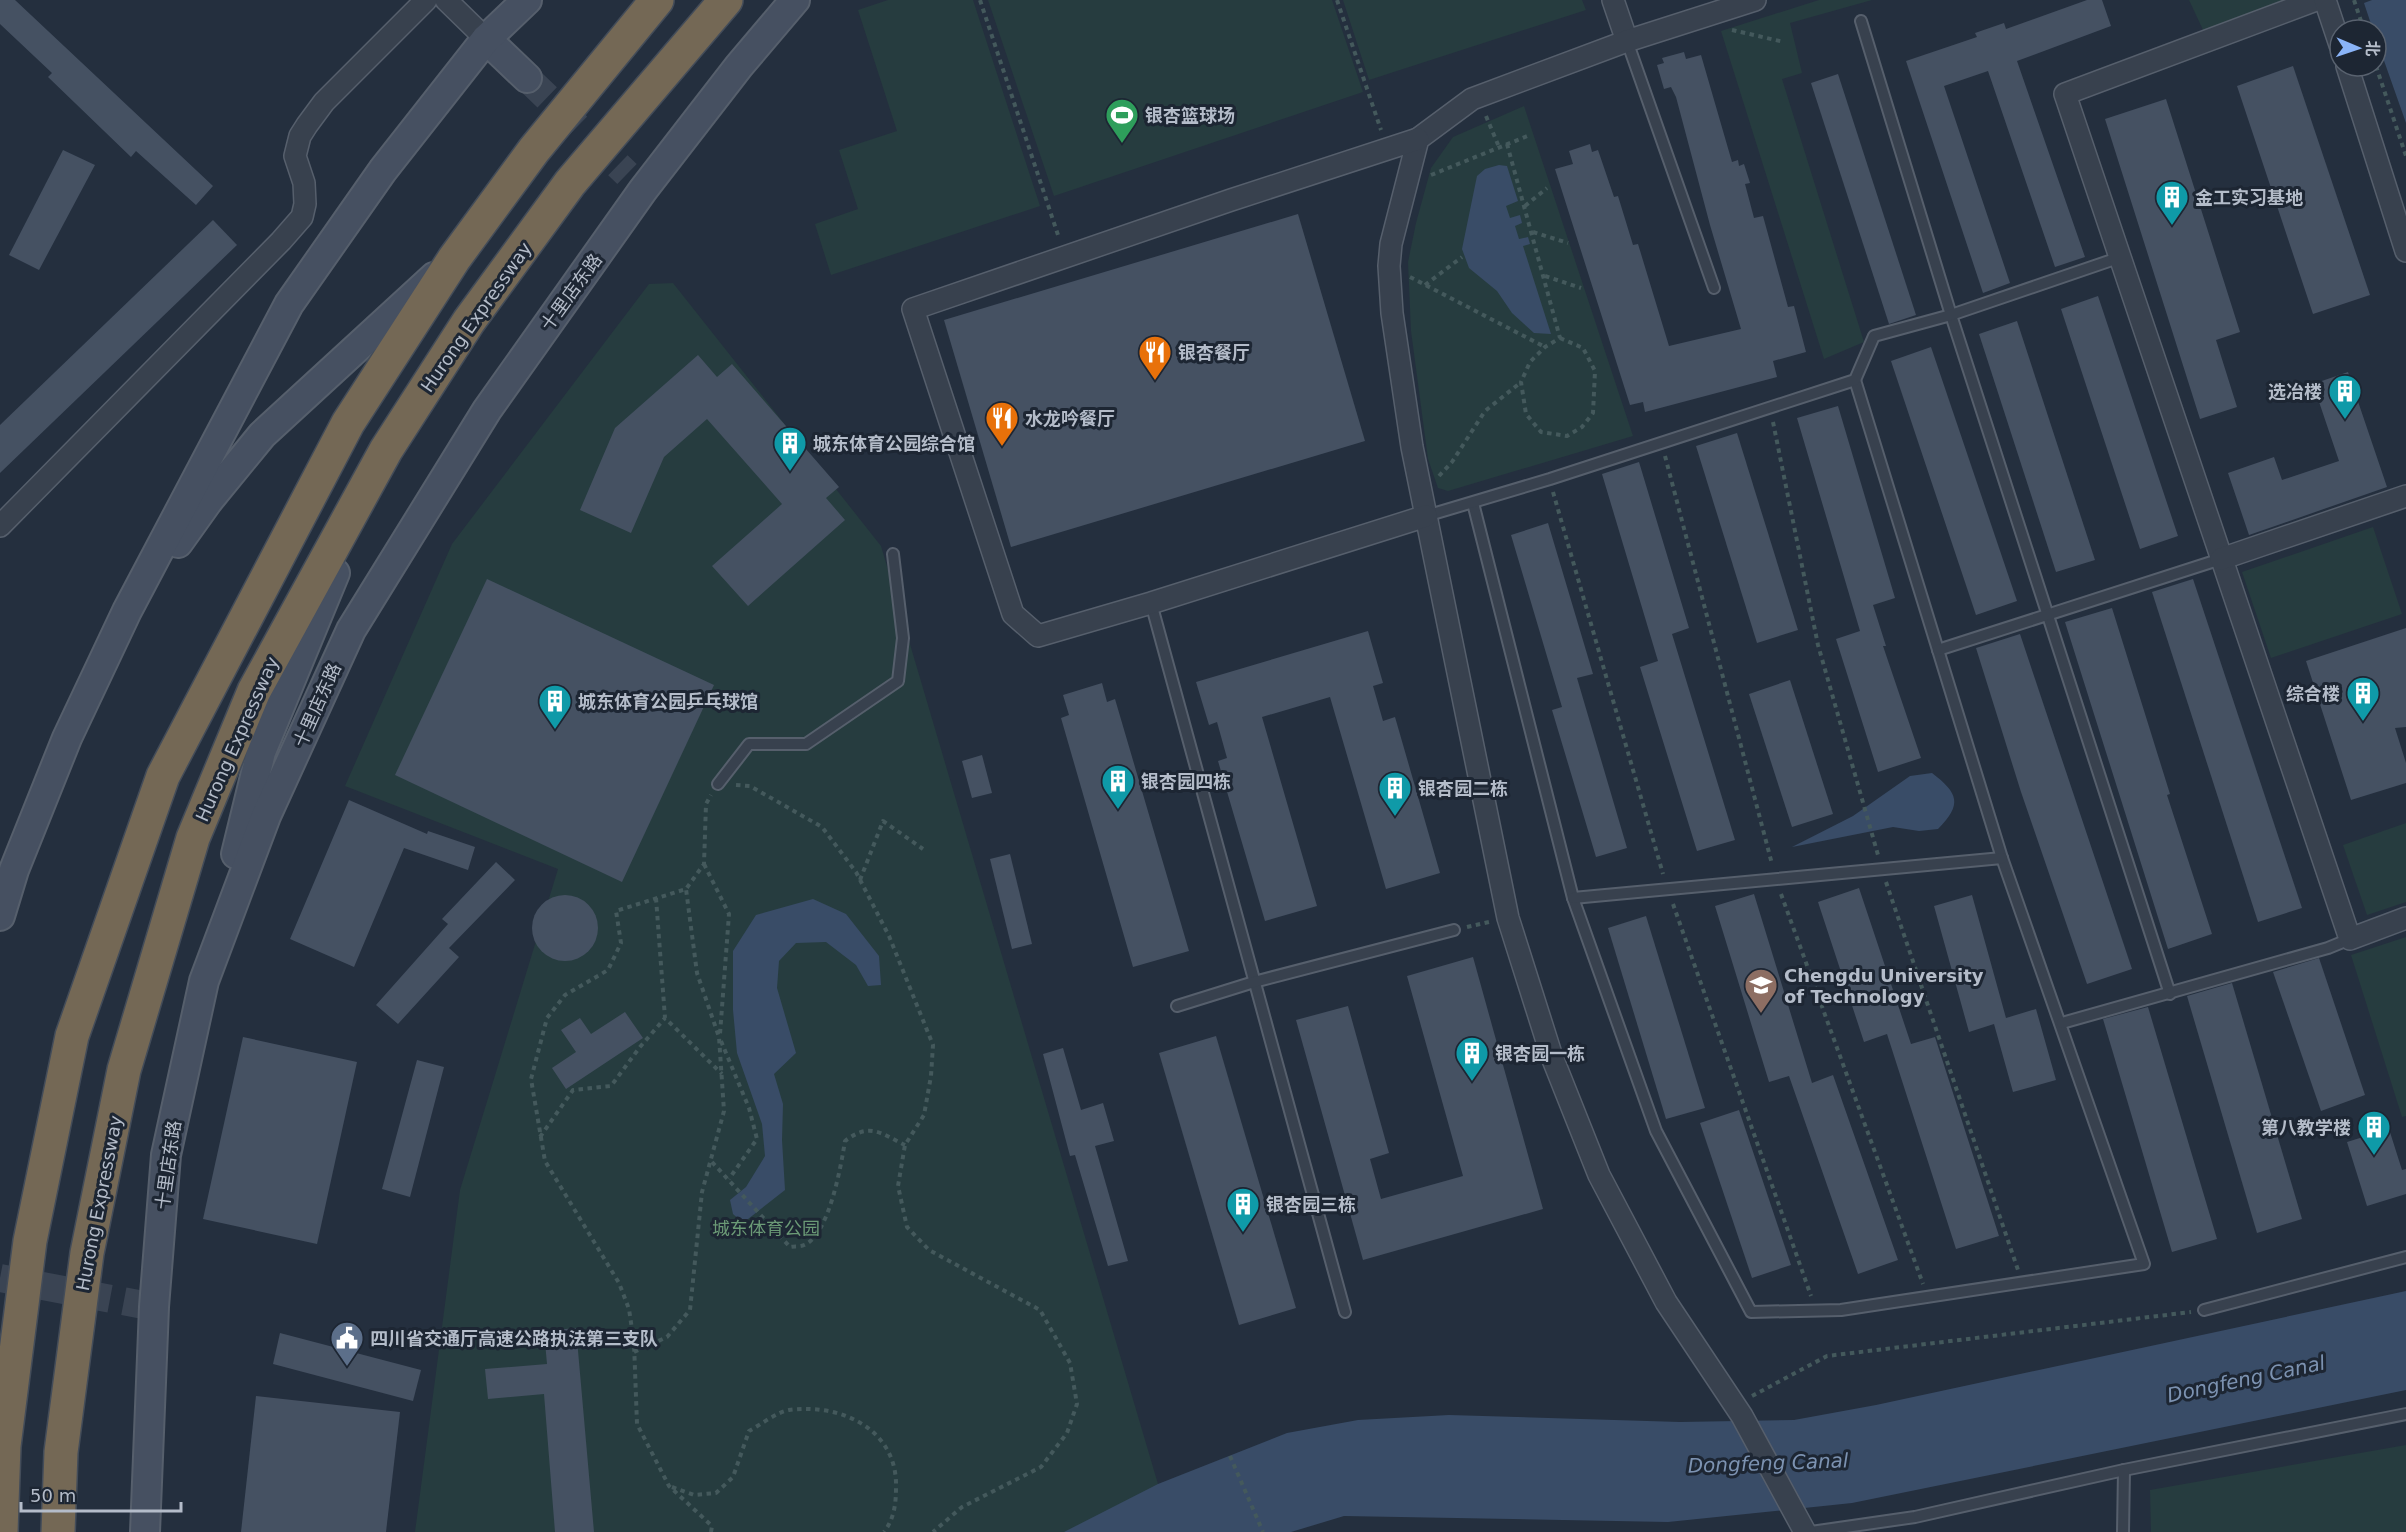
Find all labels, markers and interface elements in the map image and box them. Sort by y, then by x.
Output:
north arrow [2328,18,2388,78]
text: 北 [2363,40,2382,57]
sports icon: 银杏篮球场 [1104,97,1140,144]
place label: 银杏篮球场 [1145,105,1235,126]
building icon: 金工实习基地 [2154,179,2190,226]
place label: 金工实习基地 [2195,187,2303,208]
street label: Hurong Expressway [416,238,536,396]
street label: 十里店东路 [536,249,606,335]
restaurant icon: 银杏餐厅 [1137,334,1173,381]
place label: 银杏餐厅 [1178,342,1250,363]
building icon: 选冶楼 [2327,373,2363,420]
place label: 选冶楼 [2268,381,2322,402]
restaurant icon: 水龙吟餐厅 [984,400,1020,447]
place label: 水龙吟餐厅 [1025,408,1115,429]
building icon: 城东体育公园综合馆 [772,425,808,472]
place label: 城东体育公园综合馆 [813,433,975,454]
street label: Hurong Expressway [191,653,283,825]
street label: 十里店东路 [289,660,345,750]
building icon: 综合楼 [2345,675,2381,722]
building icon: 城东体育公园乒乓球馆 [537,683,573,730]
place label: 综合楼 [2286,683,2340,704]
place label: 城东体育公园乒乓球馆 [578,691,758,712]
building icon: 银杏园四栋 [1100,763,1136,810]
building icon: 银杏园二栋 [1377,770,1413,817]
place label: 银杏园四栋 [1141,771,1231,792]
place label: 银杏园二栋 [1418,778,1508,799]
place label: Chengdu University of Technology [1784,965,1984,1007]
school or university icon: Chengdu University of Technology [1743,967,1779,1014]
building icon: 银杏园一栋 [1454,1035,1490,1082]
place label: 银杏园一栋 [1495,1043,1585,1064]
building icon: 第八教学楼 [2356,1109,2392,1156]
street label: Hurong Expressway [72,1113,126,1292]
place label: 第八教学楼 [2261,1117,2351,1138]
street label: 十里店东路 [151,1119,185,1211]
building icon: 银杏园三栋 [1225,1186,1261,1233]
place label: 银杏园三栋 [1266,1194,1356,1215]
park label: 城东体育公园 [712,1218,820,1239]
public building icon: 四川省交通厅高速公路执法第三支队 [329,1320,365,1367]
place label: 四川省交通厅高速公路执法第三支队 [370,1328,658,1349]
water label: Dongfeng Canal [2165,1350,2328,1407]
water label: Dongfeng Canal [1687,1448,1849,1478]
scale bar [21,1475,182,1513]
text: 50 m [30,1485,76,1506]

